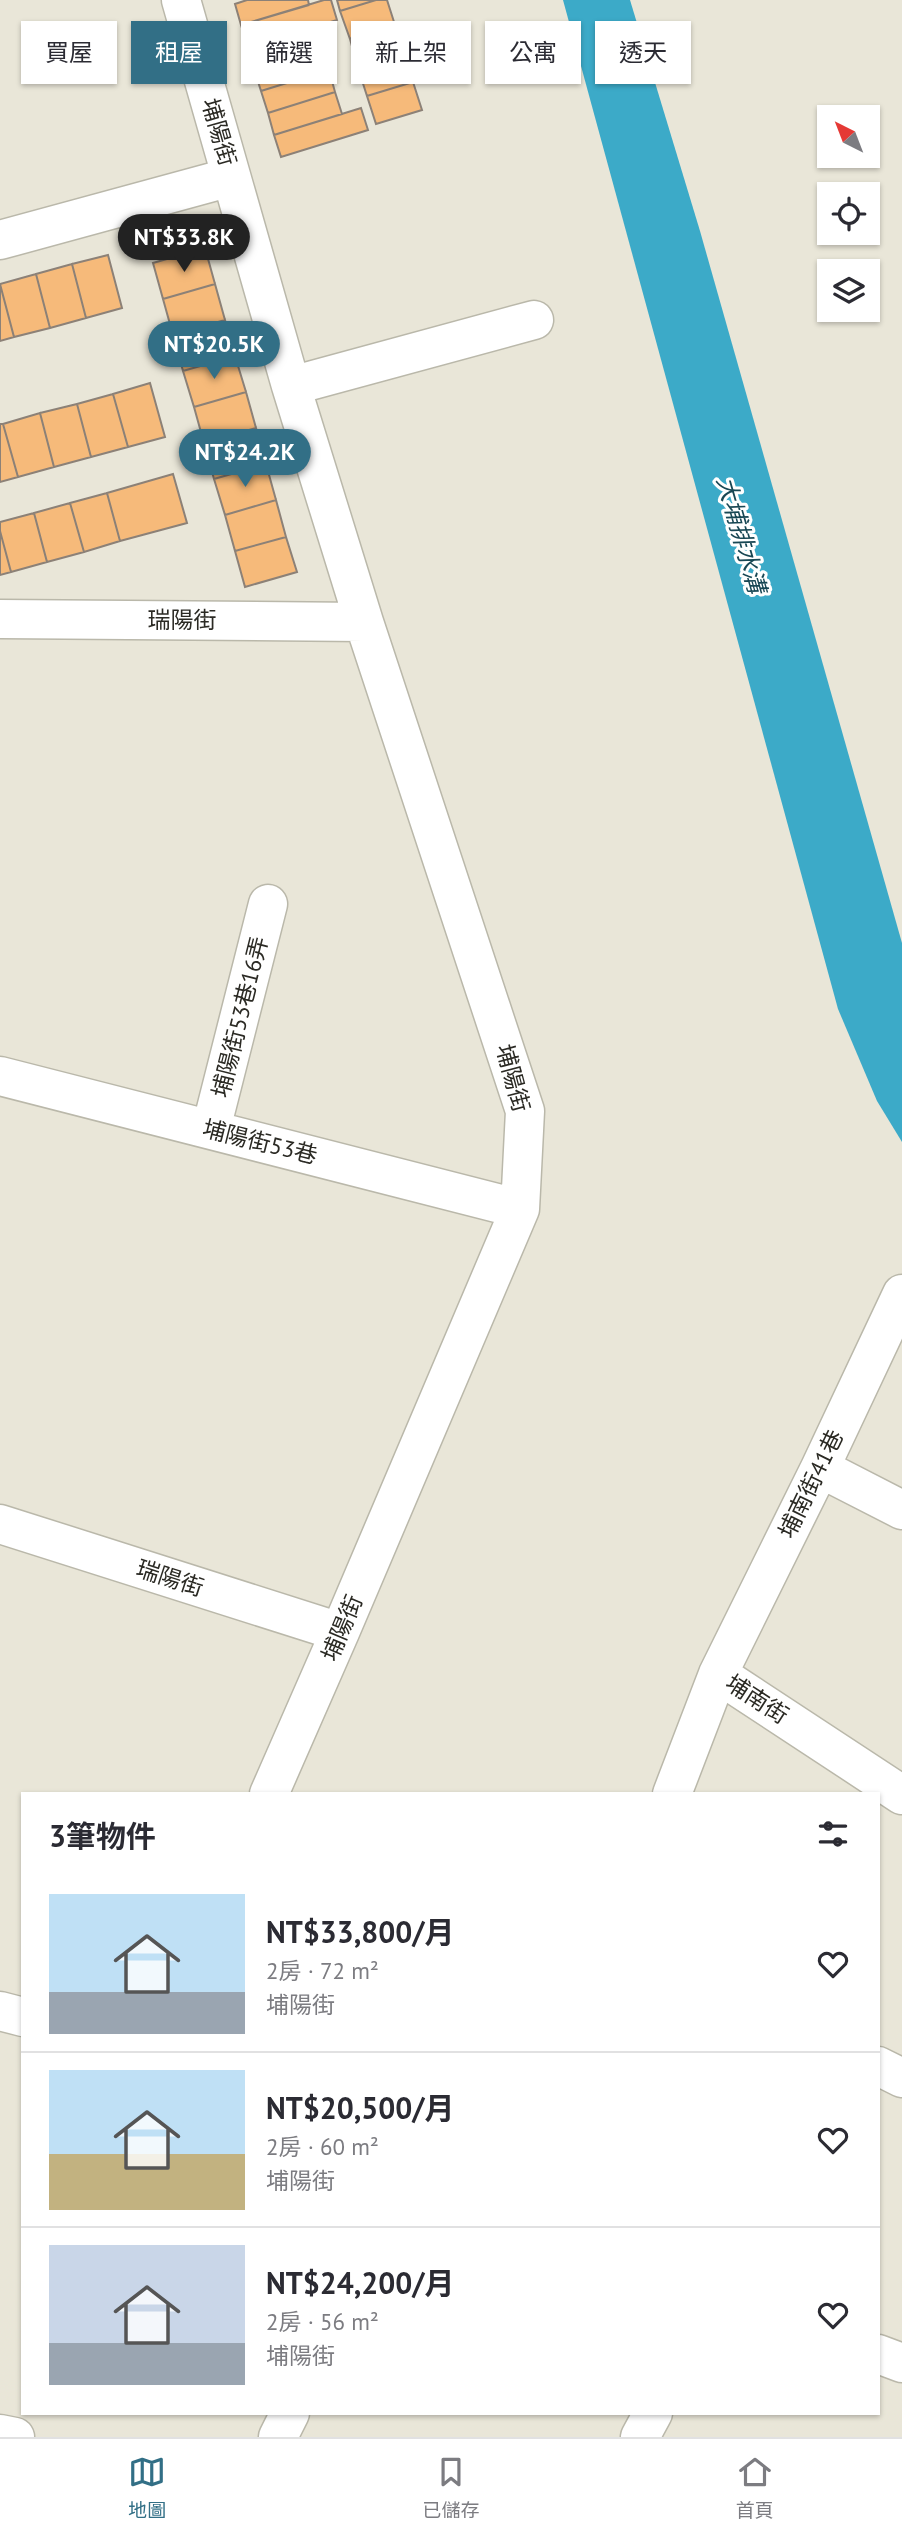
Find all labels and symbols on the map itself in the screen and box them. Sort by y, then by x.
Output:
street label: 埔陽街 [196,95,243,169]
north arrow [817,105,880,168]
pin: NT$33.8K [112,215,256,274]
pin: NT$20.5K [142,322,286,381]
pin: NT$24.2K [173,430,317,489]
water label: 大埔排水溝 [710,473,774,600]
street label: 瑞陽街 [148,605,217,634]
street label: 埔陽街53巷16弄 [205,933,274,1101]
street label: 埔陽街 [491,1041,536,1115]
street label: 埔陽街53巷 [200,1113,320,1170]
street label: 埔南街41巷 [772,1425,849,1543]
street label: 瑞陽街 [133,1553,207,1602]
street label: 埔陽街 [315,1590,368,1665]
street label: 埔南街 [720,1668,794,1730]

